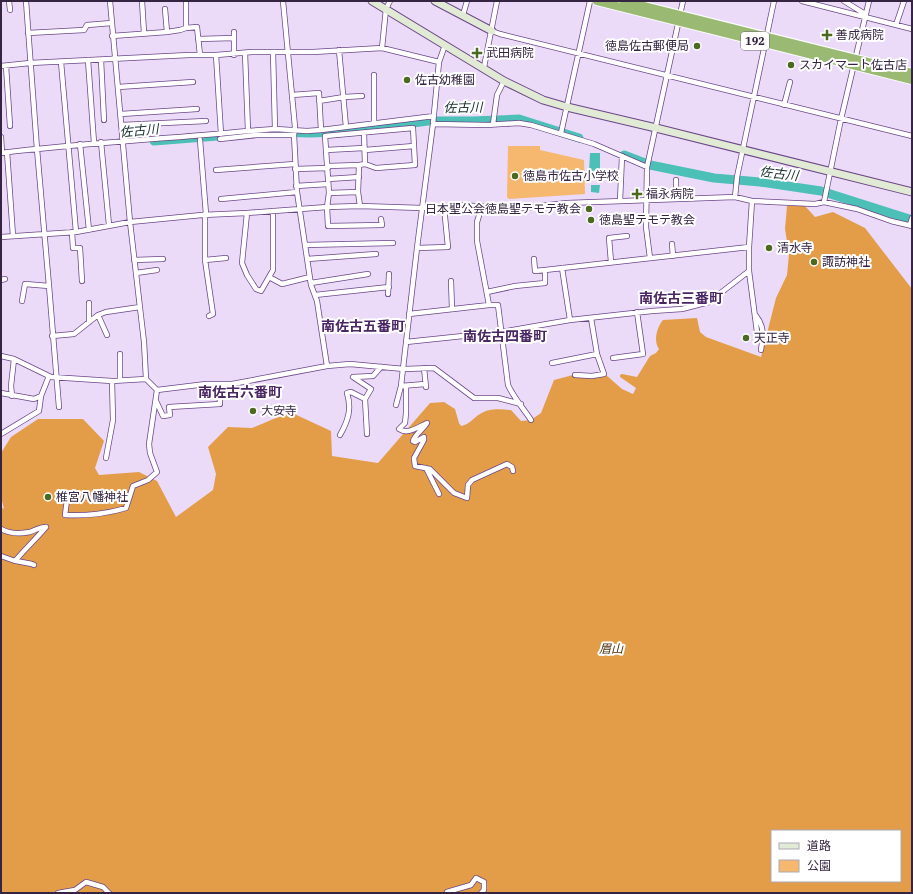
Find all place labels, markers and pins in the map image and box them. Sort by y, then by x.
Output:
place label: 善成病院 [836,27,884,42]
marker: 善成病院 [821,29,833,41]
place label: 徳島佐古郵便局 [605,38,689,53]
marker: 徳島佐古郵便局 [692,41,702,51]
place label: 武田病院 [486,45,534,60]
marker: 武田病院 [471,47,483,59]
place label: スカイマート佐古店 [799,57,907,72]
marker: スカイマート佐古店 [786,60,796,70]
place label: 佐古幼稚園 [415,72,475,87]
marker: 佐古幼稚園 [402,75,412,85]
place label: 徳島市佐古小学校 [523,168,619,183]
marker: 徳島市佐古小学校 [510,171,520,181]
place label: 福永病院 [646,186,694,201]
marker: 福永病院 [631,188,643,200]
place label: 日本聖公会徳島聖テモテ教会 [425,201,581,216]
marker: 日本聖公会徳島聖テモテ教会 [584,204,594,214]
place label: 徳島聖テモテ教会 [599,212,695,227]
marker: 徳島聖テモテ教会 [586,215,596,225]
place label: 清水寺 [777,240,813,255]
marker: 清水寺 [764,243,774,253]
place label: 諏訪神社 [822,254,870,269]
marker: 諏訪神社 [809,257,819,267]
place label: 天正寺 [754,330,790,345]
marker: 天正寺 [741,333,751,343]
place label: 大安寺 [261,403,297,418]
marker: 大安寺 [248,406,258,416]
place label: 椎宮八幡神社 [56,489,128,504]
marker: 椎宮八幡神社 [43,492,53,502]

